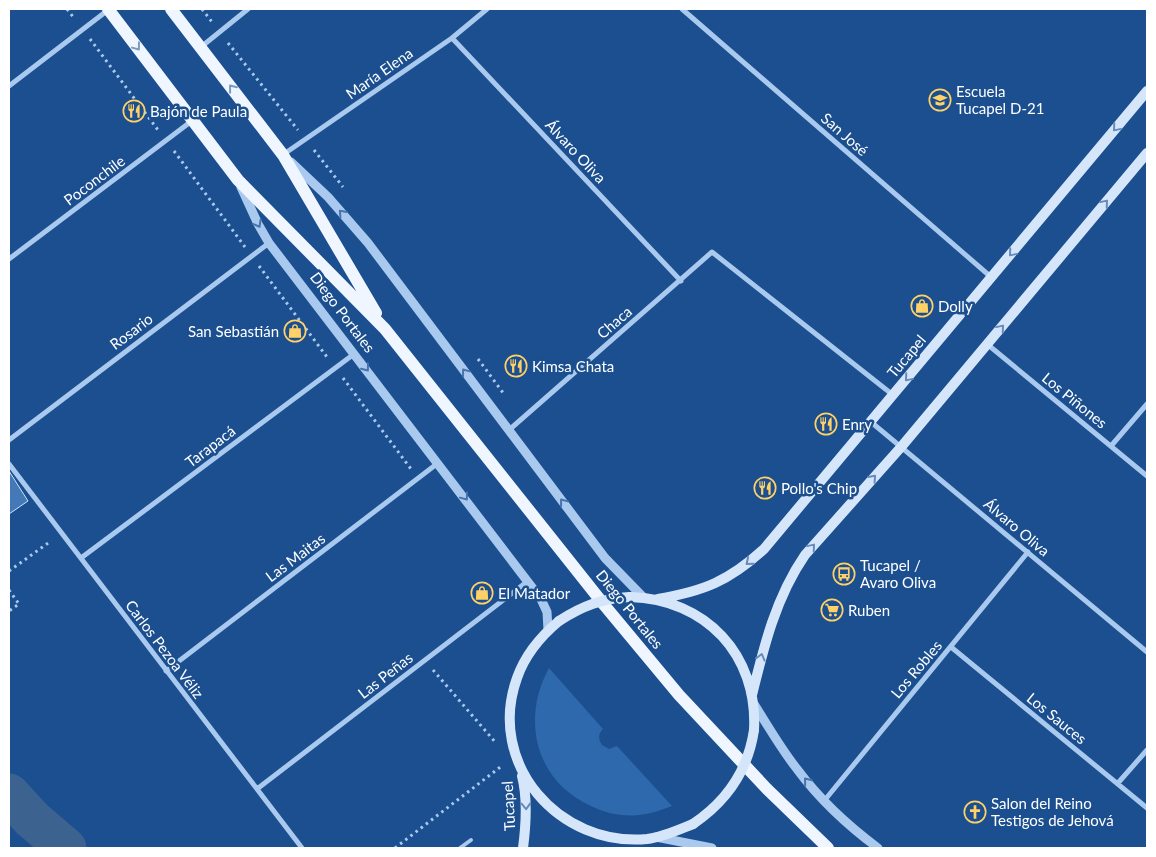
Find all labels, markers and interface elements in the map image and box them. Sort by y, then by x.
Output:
one-way arrow [132,41,140,50]
street label: María Elena [342,43,416,103]
place label: Escuela Tucapel D-21 [956,82,1044,117]
one-way arrow [230,85,238,94]
school or university icon: Escuela Tucapel D-21 [928,88,952,112]
restaurant icon: Bajón de Paula [122,99,146,123]
place label: Bajón de Paula [150,102,247,120]
street label: San José [818,109,872,159]
street label: Álvaro Oliva [542,116,610,186]
one-way arrow [1113,122,1122,131]
street label: Poconchile [60,151,128,209]
one-way arrow [1099,200,1108,209]
one-way arrow [339,210,348,219]
one-way arrow [252,219,262,228]
one-way arrow [1009,247,1017,256]
street label: Diego Portales [307,268,379,356]
shop icon: Dolly [910,294,934,318]
place label: Dolly [938,297,973,315]
street label: Chaca [593,302,635,342]
street label: Rosario [106,309,156,353]
shop icon: San Sebastián [283,319,307,343]
place label: San Sebastián [188,322,279,340]
one-way arrow [995,325,1003,334]
street label: Tucapel [883,331,929,381]
restaurant icon: Kimsa Chata [504,354,528,378]
place label: Kimsa Chata [532,357,614,375]
one-way arrow [360,363,369,372]
street label: Los Piñones [1039,368,1111,432]
one-way arrow [462,369,470,378]
one-way arrow [904,372,913,381]
restaurant icon: Enry [814,412,838,436]
place label: Enry [842,415,872,433]
street label: Tarapacá [181,421,239,471]
one-way arrow [867,475,876,484]
restaurant icon: Pollo's Chip [753,476,777,500]
place label: Pollo's Chip [781,479,857,497]
one-way arrow [459,491,467,500]
street label: Álvaro Oliva [980,494,1054,560]
one-way arrow [560,499,568,508]
street label: Las Maitas [262,529,328,585]
one-way arrow [807,544,815,553]
one-way arrow [746,556,755,564]
place label: Tucapel / Avaro Oliva [860,556,936,591]
bus stop icon: Tucapel / Avaro Oliva [832,562,856,586]
street label: Diego Portales [593,566,667,652]
shop icon: El Matador [470,581,494,605]
place label: El Matador [498,584,571,602]
street label: Carlos Pezoa Véliz [122,596,208,702]
supermarket icon: Ruben [820,598,844,622]
place label: Ruben [848,601,890,619]
street label: Los Robles [887,636,945,702]
street label: Las Peñas [354,648,416,702]
one-way arrow [756,654,766,662]
street label: Los Sauces [1024,689,1090,747]
one-way arrow [803,778,812,787]
street label: Tucapel [498,780,518,832]
place label: Salon del Reino Testigos de Jehová [991,794,1114,829]
church icon: Salon del Reino Testigos de Jehová [963,800,987,824]
one-way arrow [520,802,531,810]

